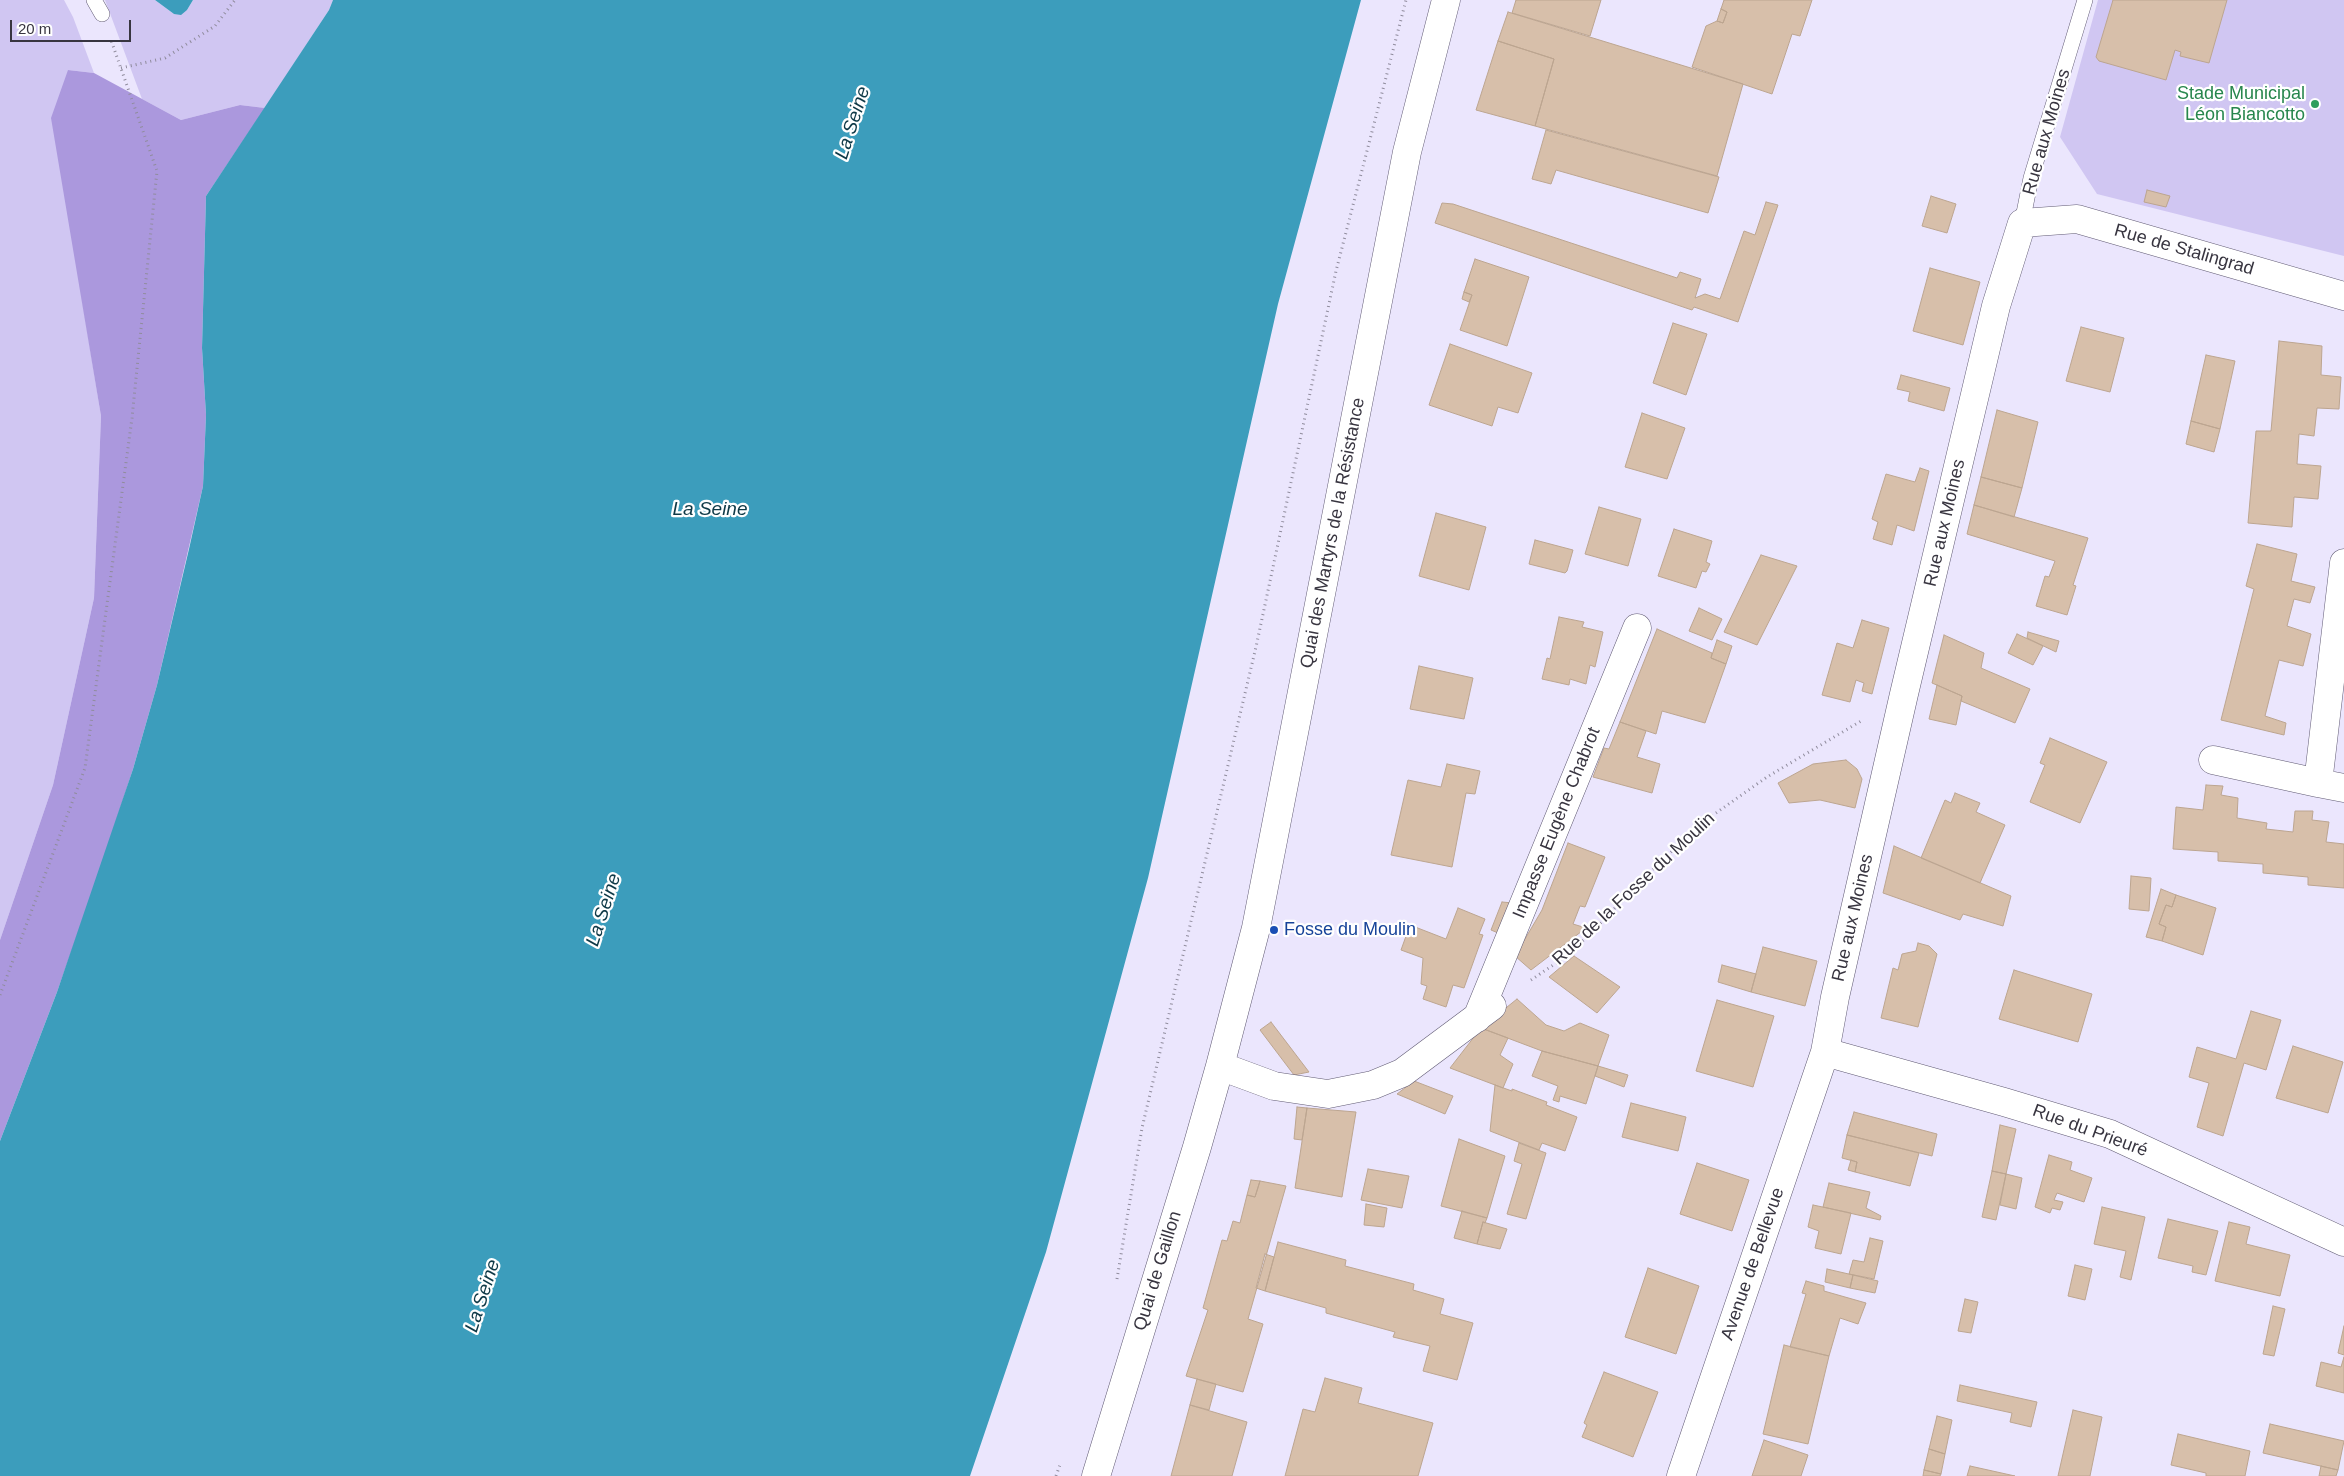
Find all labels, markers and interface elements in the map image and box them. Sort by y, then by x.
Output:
scale bar [12,10,134,42]
text: 20 m [18,20,51,37]
street label: Rue aux Moines [2019,67,2075,197]
place label: Stade Municipal Léon Biancotto [2177,83,2305,126]
water label: La Seine [831,84,875,162]
marker: Stade Municipal Léon Biancotto [2309,98,2321,110]
street label: Rue de Stalingrad [2112,220,2256,280]
street label: Quai des Martyrs de la Résistance [1296,396,1370,670]
street label: Rue aux Moines [1920,457,1970,589]
water label: La Seine [672,499,748,521]
street label: Impasse Eugène Chabrot [1509,724,1605,922]
street label: Rue de la Fosse du Moulin [1548,808,1720,970]
street label: Rue aux Moines [1828,852,1878,984]
water label: La Seine [582,871,626,949]
place label: Fosse du Moulin [1284,919,1416,941]
marker: Fosse du Moulin [1268,924,1280,936]
street label: Rue du Prieuré [2029,1100,2151,1162]
street label: Avenue de Bellevue [1717,1185,1789,1343]
street label: Quai de Gaillon [1130,1209,1186,1333]
water label: La Seine [461,1257,505,1335]

